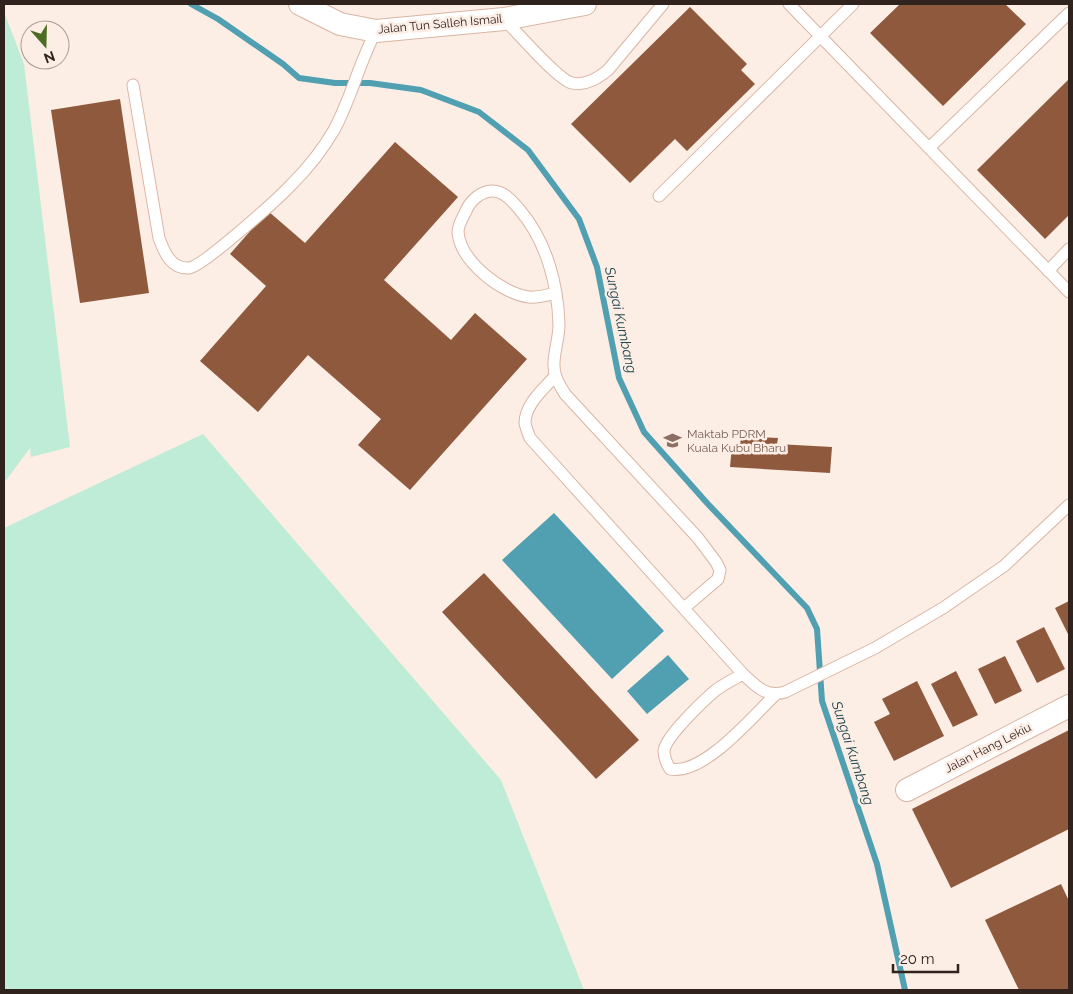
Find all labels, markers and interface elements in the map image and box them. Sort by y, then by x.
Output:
street label: Jalan Tun Salleh Ismail [377,12,504,36]
north arrow [20,20,70,70]
text: N [42,48,57,67]
water label: Sungai Kumbang [602,264,640,375]
place label: Maktab PDRM Kuala Kubu Bharu [687,427,786,455]
school or university icon: Maktab PDRM Kuala Kubu Bharu [663,431,683,451]
water label: Sungai Kumbang [828,698,877,807]
street label: Jalan Hang Lekiu [943,720,1033,776]
scale bar [893,942,958,974]
text: 20 m [900,950,935,968]

